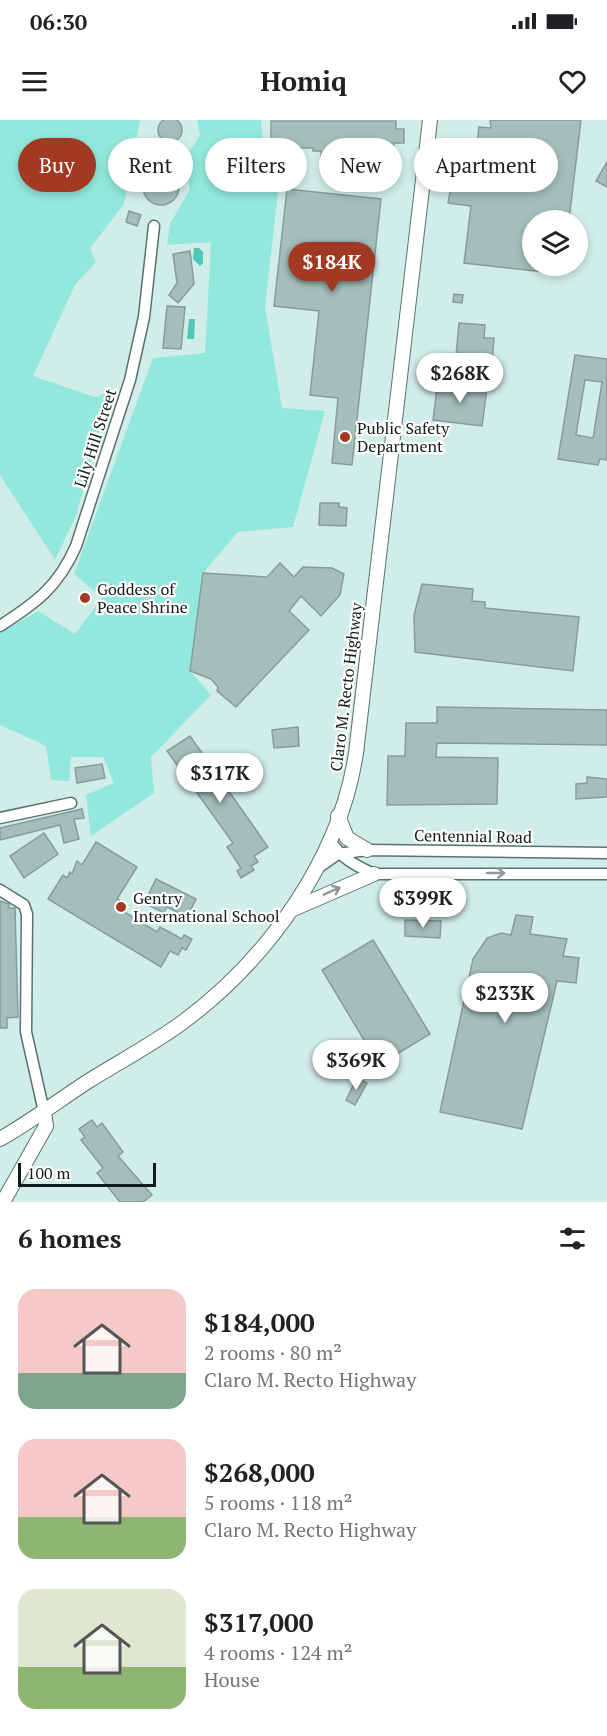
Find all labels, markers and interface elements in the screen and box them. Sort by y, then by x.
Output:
text: 06:30 [30,7,87,36]
text: Homiq [260,63,347,99]
icon: menu [18,65,51,98]
icon: heart [556,65,589,98]
chip: Buy [18,138,96,192]
chip: Rent [108,138,193,192]
chip: Filters [205,138,307,192]
chip: New [319,138,402,192]
chip: Apartment [414,138,558,192]
map controls [522,210,588,276]
button: layers [522,210,588,276]
pin: $184K [290,242,374,293]
text: $184K [302,248,362,275]
pin: $268K [418,353,502,404]
text: $268K [430,359,490,386]
street label: Lily Hill Street [69,386,121,490]
place label: Public Safety Department [357,417,450,457]
marker: Public Safety Department [338,430,352,444]
place label: Goddess of Peace Shrine [97,578,188,618]
marker: Goddess of Peace Shrine [78,591,92,605]
street label: Claro M. Recto Highway [325,600,367,773]
pin: $317K [178,753,262,804]
text: $317K [190,759,250,786]
street label: Centennial Road [414,824,532,848]
one-way arrow [485,867,505,879]
pin: $399K [381,878,465,929]
text: $399K [393,884,453,911]
one-way arrow [323,885,341,896]
place label: Gentry International School [133,887,280,927]
marker: Gentry International School [114,900,128,914]
pin: $233K [463,973,547,1024]
text: $233K [475,979,535,1006]
pin: $369K [314,1040,398,1091]
text: $369K [326,1046,386,1073]
scale bar [18,1160,156,1188]
text: 100 m [27,1162,70,1184]
text: 6 homes [18,1221,122,1255]
icon: filters [556,1222,589,1255]
text: $184,000 [204,1305,315,1339]
icon: home [66,1313,138,1385]
text: 2 rooms · 80 m² [204,1339,342,1366]
text: Claro M. Recto Highway [204,1366,416,1393]
text: $268,000 [204,1455,315,1489]
icon: home [66,1463,138,1535]
text: 5 rooms · 118 m² [204,1489,352,1516]
text: Claro M. Recto Highway [204,1516,416,1543]
text: $317,000 [204,1605,313,1639]
icon: home [66,1613,138,1685]
text: 4 rooms · 124 m² [204,1639,352,1666]
text: House [204,1666,260,1693]

